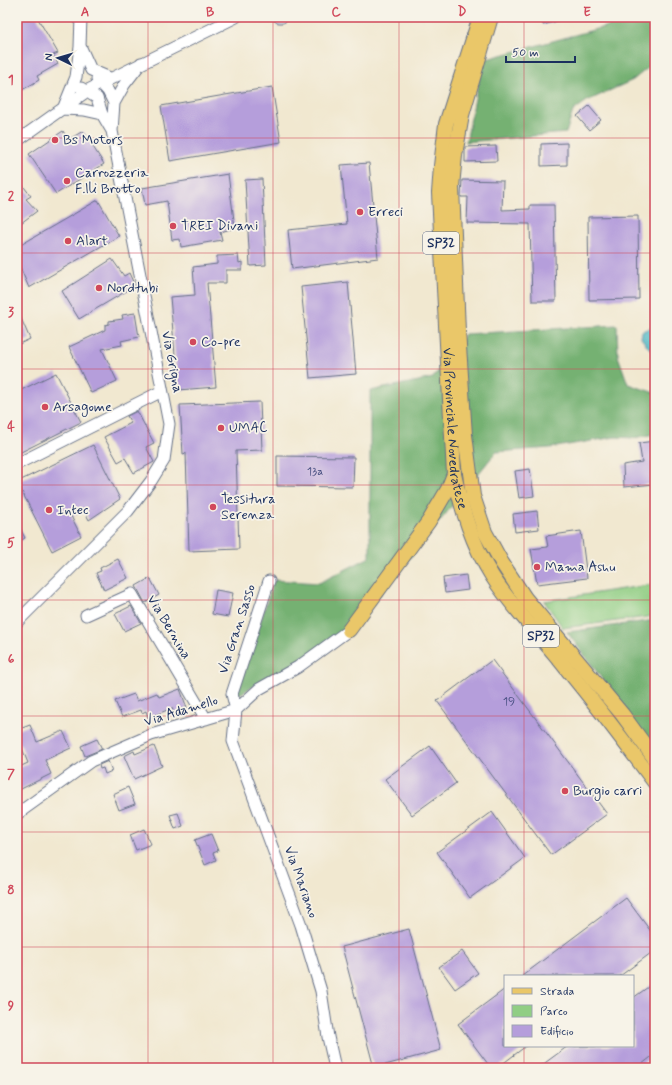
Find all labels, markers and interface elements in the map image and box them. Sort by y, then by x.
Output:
text: A [81,4,89,21]
text: B [206,4,215,21]
text: C [331,4,341,21]
text: D [458,4,467,21]
text: E [583,4,591,21]
north arrow [38,38,78,78]
scale bar [506,38,575,64]
text: 50 m [512,45,539,61]
text: N [42,53,56,61]
text: 1 [8,72,14,89]
place label: Bs Motors [63,131,123,149]
marker: Bs Motors [50,135,60,145]
place label: Carrozzeria F.lli Brotto [75,164,149,198]
marker: Carrozzeria F.lli Brotto [62,176,72,186]
text: 2 [8,188,15,205]
place label: Erreci [368,203,403,221]
marker: Erreci [355,207,365,217]
place label: TREI Divani [181,217,258,235]
marker: TREI Divani [168,221,178,231]
place label: Alart [76,232,108,250]
road number: SP32 [423,232,459,254]
marker: Alart [63,236,73,246]
place label: Nordtubi [107,279,159,297]
marker: Nordtubi [94,283,104,293]
text: 3 [8,304,14,321]
street label: Via Grigna [156,330,187,395]
place label: Co-pre [201,333,241,351]
marker: Co-pre [188,337,198,347]
street label: Via Provinciale Novedratese [438,347,472,512]
place label: Arsagome [53,398,112,417]
marker: Arsagome [40,402,50,412]
text: 4 [7,419,15,436]
place label: UMAC [229,419,267,437]
marker: UMAC [216,423,226,433]
house number: 13a [307,464,323,480]
place label: Tessitura Serenza [221,490,276,524]
place label: Intec [57,501,89,519]
marker: Tessitura Serenza [208,502,218,512]
marker: Intec [44,505,54,515]
text: 5 [7,535,15,552]
place label: Mama Ashu [545,558,616,576]
marker: Mama Ashu [532,562,542,572]
street label: Via Gran Sasso [214,582,260,676]
street label: Via Bernina [143,592,195,663]
road number: SP32 [523,625,559,647]
text: 6 [8,651,15,668]
street label: Via Adamello [142,691,220,731]
house number: 19 [503,694,515,710]
text: 7 [7,766,15,783]
place label: Burgio carri [573,782,642,801]
marker: Burgio carri [560,786,570,796]
street label: Via Mariano [280,844,322,920]
text: 8 [7,882,15,899]
legend [504,975,634,1047]
text: Strada [540,984,574,1000]
text: 9 [8,998,15,1015]
text: Parco [540,1004,568,1020]
text: Edificio [540,1024,574,1040]

